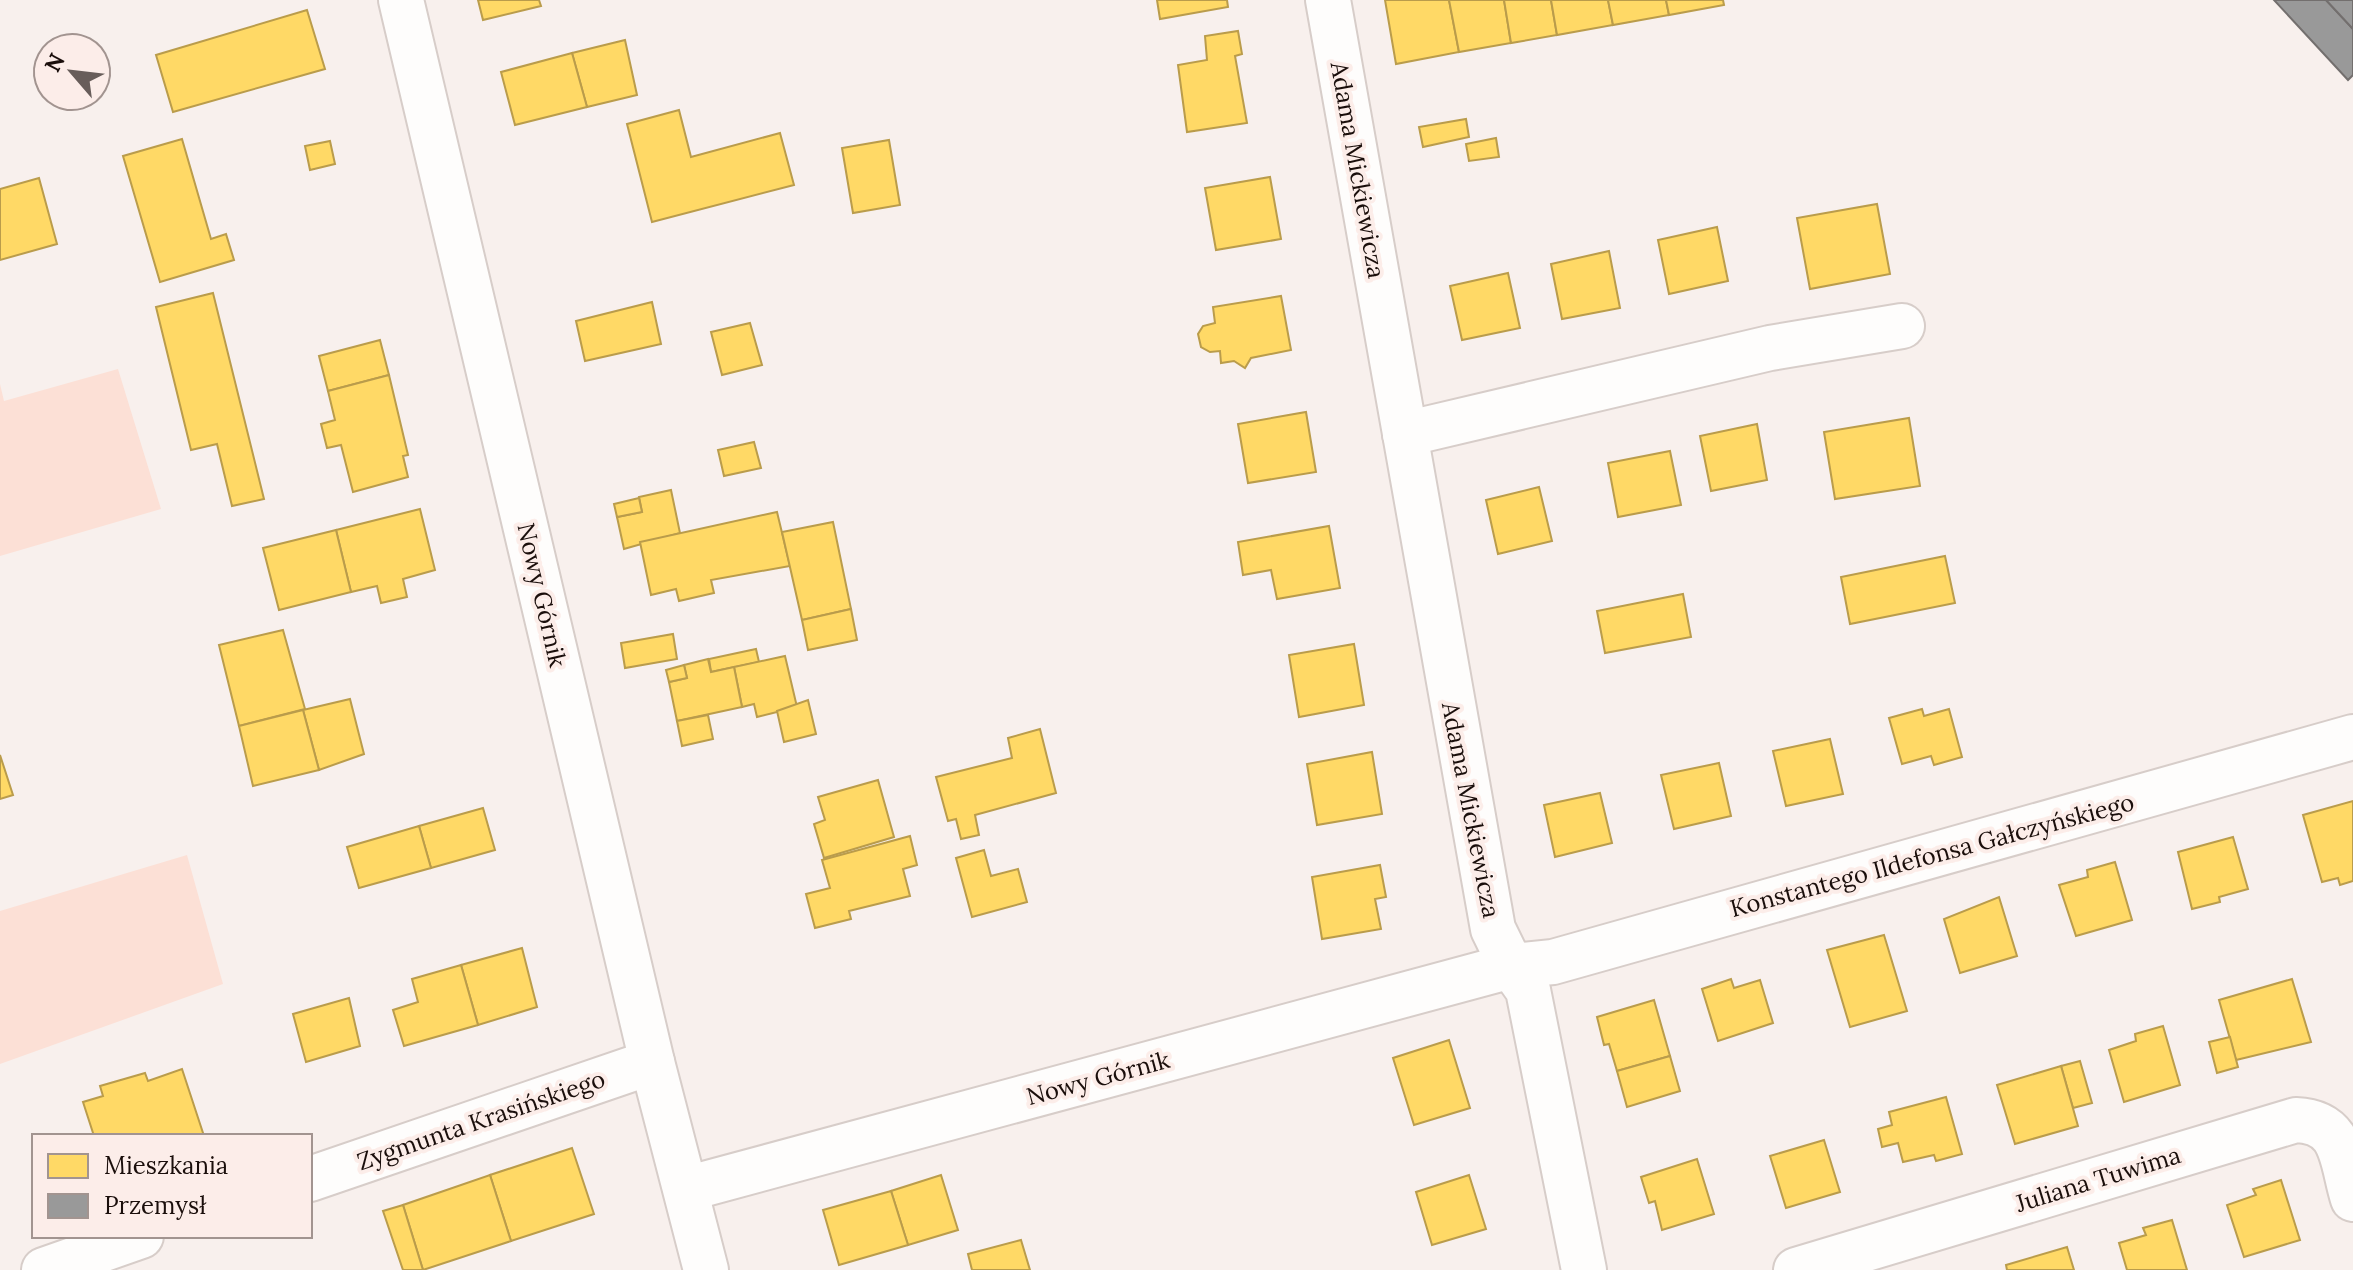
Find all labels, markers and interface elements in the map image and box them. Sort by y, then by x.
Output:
north arrow [32,32,112,112]
text: N [38,49,71,77]
street label: Adama Mickiewicza [1324,58,1392,281]
street label: Nowy Górnik [510,520,574,670]
street label: Adama Mickiewicza [1435,698,1507,921]
street label: Konstantego Ildefonsa Gałczyńskiego [1727,786,2137,924]
street label: Nowy Górnik [1023,1044,1173,1112]
street label: Zygmunta Krasińskiego [353,1063,609,1177]
legend [32,1134,312,1238]
street label: Juliana Tuwima [2011,1139,2184,1219]
text: Mieszkania [104,1150,228,1181]
text: Przemysł [104,1190,207,1221]

